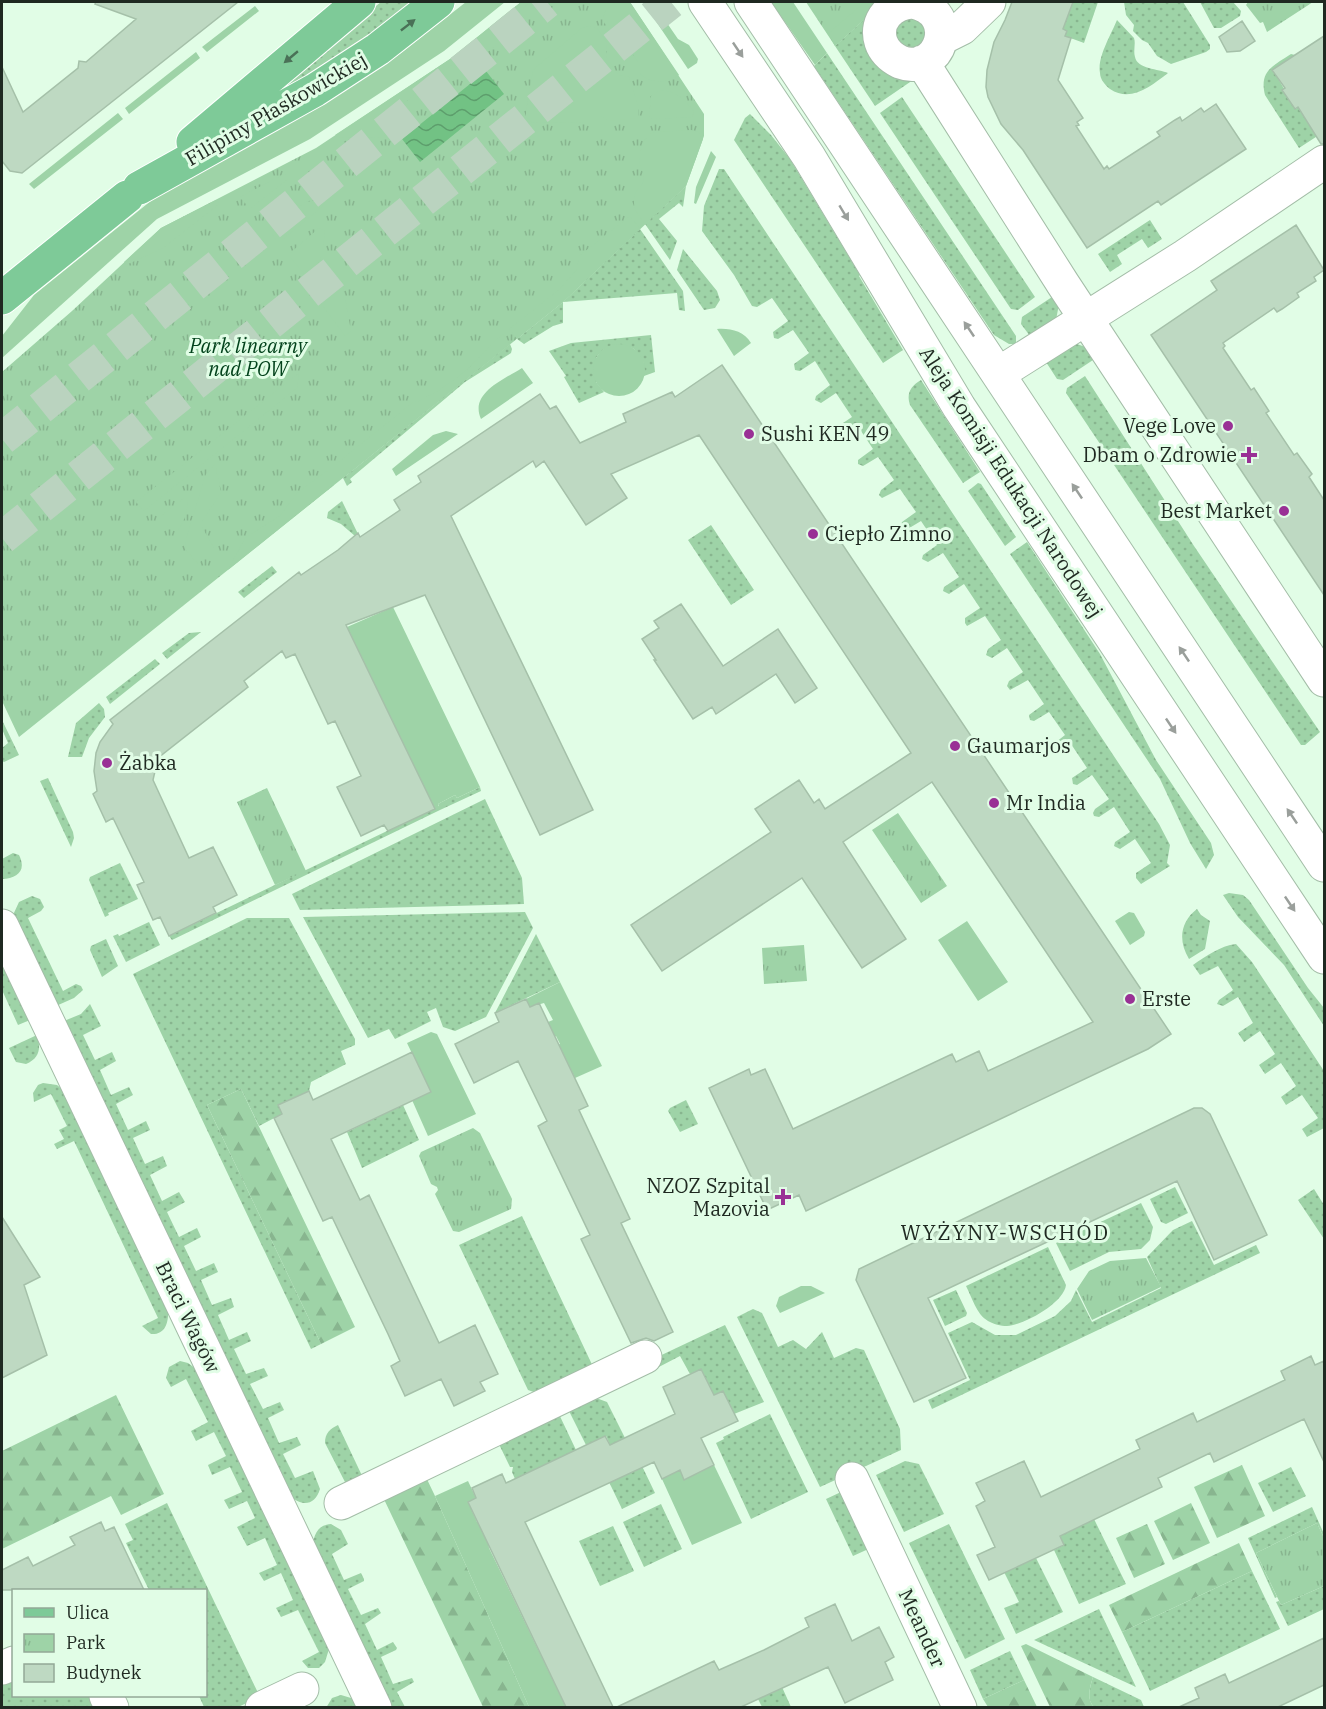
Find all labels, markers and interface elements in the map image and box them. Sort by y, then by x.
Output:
one-way arrow [400,20,415,32]
one-way arrow [732,41,744,57]
street label: Filipiny Płaskowickiej [180,45,372,172]
one-way arrow [283,51,299,64]
one-way arrow [838,205,849,221]
one-way arrow [963,321,974,337]
park label: Park linearny nad POW [188,332,309,382]
street label: Aleja Komisji Edukacji Narodowej [913,341,1109,623]
place label: Vege Love [1123,412,1216,439]
marker: Vege Love [1221,419,1235,433]
place label: Sushi KEN 49 [761,420,889,447]
marker: Sushi KEN 49 [742,427,756,441]
place label: Dbam o Zdrowie [1083,441,1237,468]
marker: Dbam o Zdrowie [1242,448,1256,462]
one-way arrow [1071,484,1083,500]
place label: Best Market [1160,497,1272,524]
marker: Best Market [1277,504,1291,518]
place label: Ciepło Zimno [825,520,952,547]
marker: Ciepło Zimno [806,527,820,541]
one-way arrow [1179,646,1190,662]
one-way arrow [1166,718,1177,734]
place label: Gaumarjos [967,732,1071,759]
marker: Gaumarjos [948,739,962,753]
place label: Żabka [119,749,177,776]
marker: Żabka [100,756,114,770]
place label: Mr India [1006,789,1086,816]
marker: Mr India [987,796,1001,810]
one-way arrow [1286,809,1298,825]
one-way arrow [1284,896,1296,912]
place label: Erste [1142,985,1191,1012]
marker: Erste [1123,992,1137,1006]
place label: NZOZ Szpital Mazovia [646,1172,770,1222]
marker: NZOZ Szpital Mazovia [774,1188,792,1206]
district label: WYŻYNY-WSCHÓD [901,1218,1109,1246]
street label: Braci Wagów [150,1257,227,1377]
street label: Meander [893,1584,952,1672]
legend [12,1589,207,1697]
text: Ulica [66,1601,110,1624]
text: Park [66,1631,106,1654]
text: Budynek [66,1661,142,1684]

